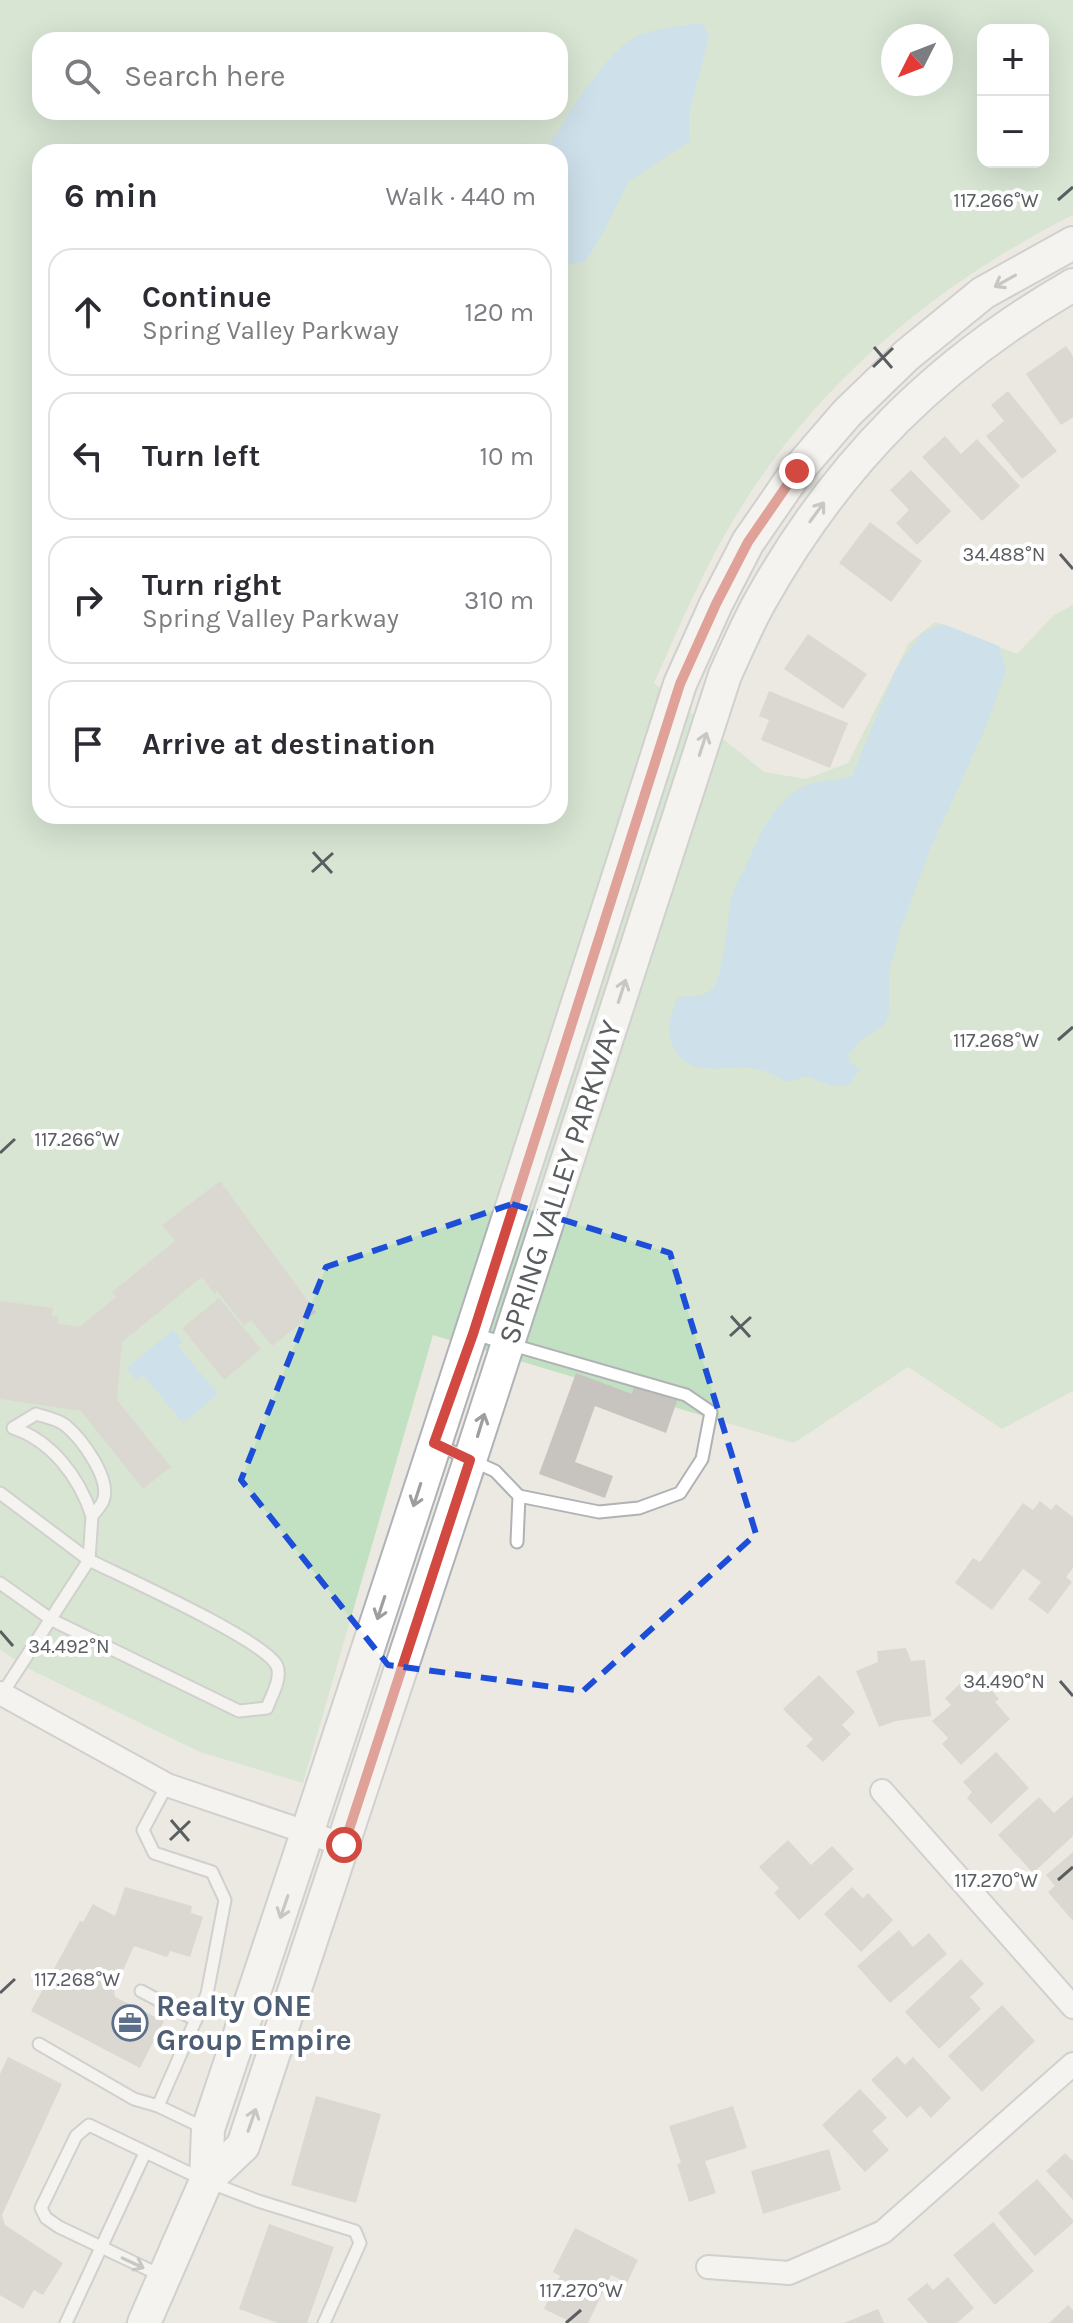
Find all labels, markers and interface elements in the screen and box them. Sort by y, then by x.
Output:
north arrow [881,24,953,96]
map controls [977,24,1049,168]
button: + [977,24,1049,96]
search box [32,32,568,120]
icon: search [60,54,104,98]
text: Search here [124,58,285,94]
button: − [977,96,1049,168]
text: 6 min [64,176,158,216]
text: Walk · 440 m [385,181,536,212]
text: 117.266°W [953,189,1039,212]
one-way arrow [994,273,1017,289]
text: Continue [142,279,272,315]
icon: ahead [66,290,110,334]
text: 120 m [464,297,534,328]
text: Spring Valley Parkway [142,315,399,346]
icon: left [66,434,110,478]
text: Turn left [142,438,260,474]
text: 10 m [479,441,534,472]
route end [779,453,815,489]
one-way arrow [809,501,825,523]
text: 34.488°N [963,543,1045,566]
text: Turn right [142,567,282,603]
icon: right [66,578,110,622]
text: 310 m [464,585,534,616]
text: Spring Valley Parkway [142,603,399,634]
icon: arrive [66,722,110,766]
text: Arrive at destination [142,726,436,762]
one-way arrow [696,731,711,756]
one-way arrow [615,978,630,1003]
street label: SPRING VALLEY PARKWAY [491,1015,630,1348]
text: 117.268°W [953,1029,1039,1052]
text: 117.266°W [34,1128,120,1151]
one-way arrow [475,1412,490,1437]
one-way arrow [409,1483,424,1508]
one-way arrow [373,1595,387,1620]
text: 34.492°N [28,1635,110,1658]
text: 34.490°N [963,1670,1045,1693]
route start [326,1827,362,1863]
text: 117.270°W [954,1869,1038,1892]
one-way arrow [275,1894,290,1919]
text: 117.268°W [34,1968,120,1991]
place label: Realty ONE Group Empire [156,1988,352,2058]
office icon: Realty ONE Group Empire [111,2004,149,2042]
one-way arrow [245,2108,260,2133]
one-way arrow [121,2256,145,2271]
text: 117.270°W [539,2279,623,2302]

